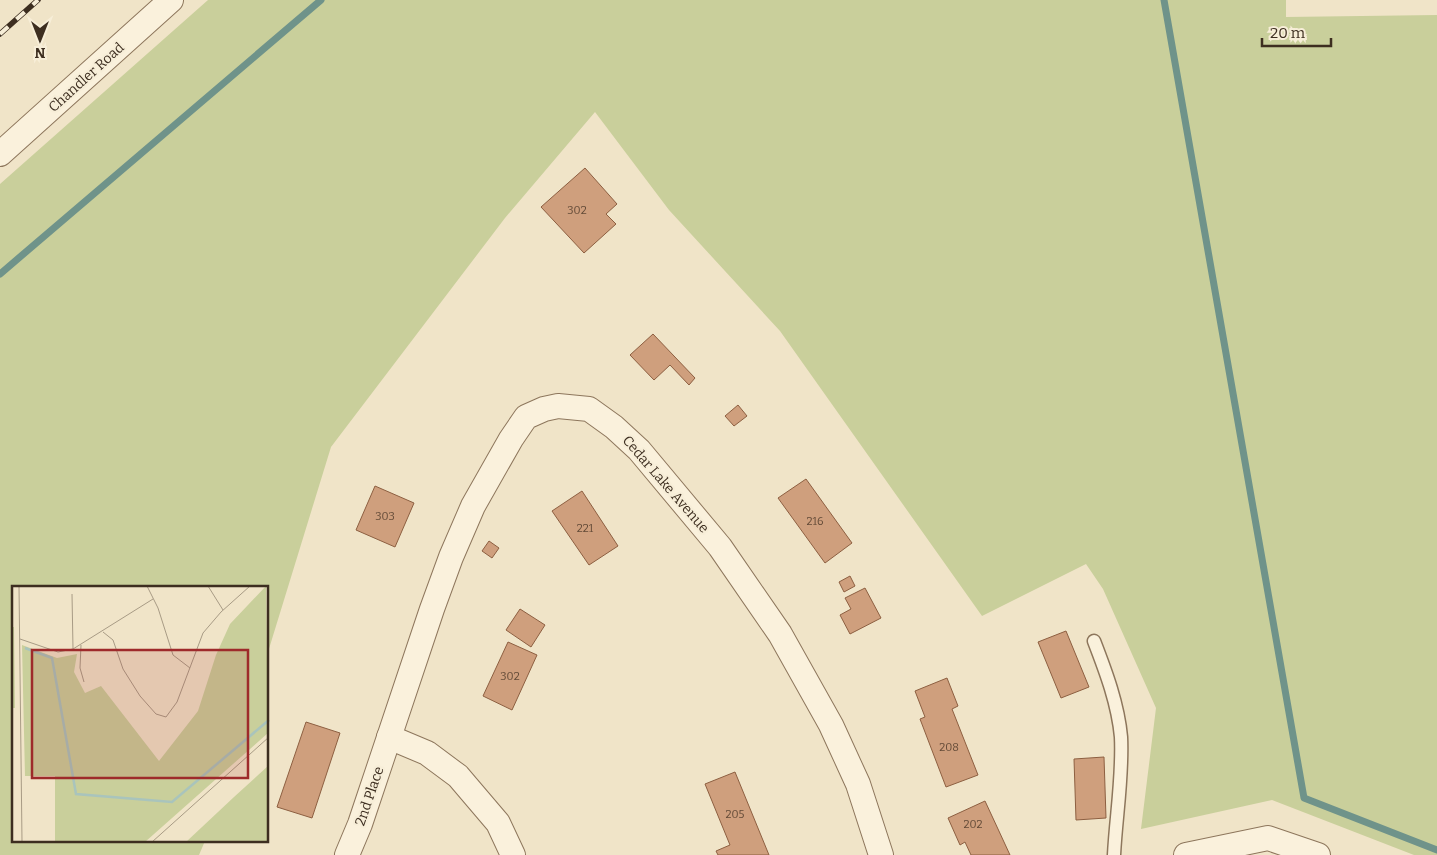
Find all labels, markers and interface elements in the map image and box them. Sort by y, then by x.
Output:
north arrow [15,15,65,65]
scale bar [1262,15,1331,47]
text: 20 m [1270,24,1306,42]
street label: Chandler Road [45,39,128,116]
text: N [34,44,45,61]
house number: 302 [567,204,587,217]
street label: Cedar Lake Avenue [619,432,713,536]
house number: 303 [375,510,395,523]
house number: 216 [807,515,823,528]
house number: 221 [577,522,594,535]
inset map [12,586,269,842]
house number: 302 [500,670,520,683]
house number: 208 [939,741,959,754]
street label: 2nd Place [351,764,388,828]
house number: 205 [726,808,745,821]
house number: 202 [963,818,983,831]

